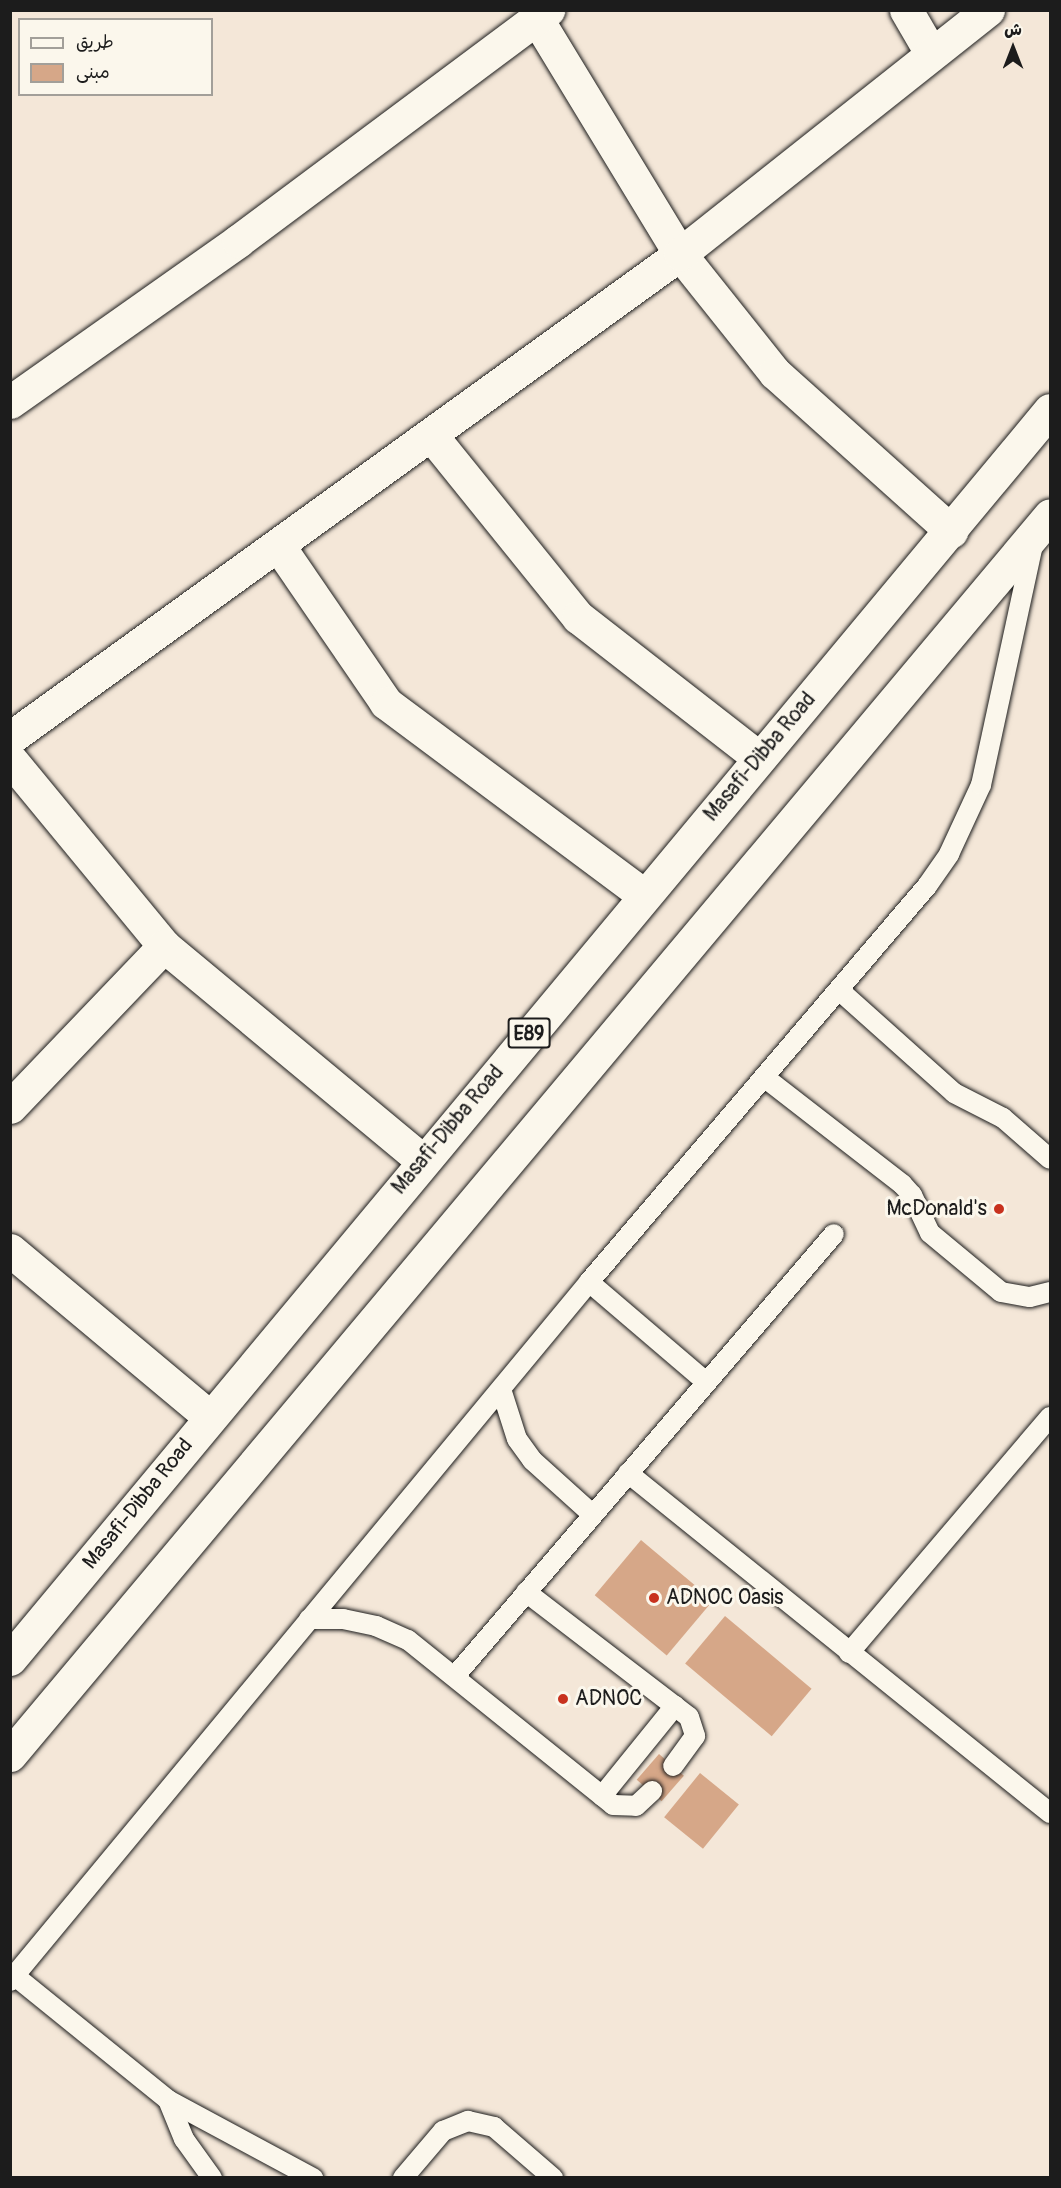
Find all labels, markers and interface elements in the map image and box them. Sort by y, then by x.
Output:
legend [18,18,213,96]
north arrow [983,18,1043,78]
text: ش [1004,20,1022,40]
text: طريق [76,31,114,54]
text: مبنى [76,61,110,84]
street label: Masafi-Dibba Road [699,687,821,827]
road number: E89 [506,1016,552,1050]
street label: Masafi-Dibba Road [387,1060,509,1200]
place label: McDonald's [886,1196,987,1222]
marker: McDonald's [992,1202,1006,1216]
street label: Masafi-Dibba Road [78,1434,198,1574]
place label: ADNOC Oasis [666,1585,783,1611]
marker: ADNOC Oasis [647,1591,661,1605]
place label: ADNOC [575,1686,642,1712]
marker: ADNOC [556,1692,570,1706]

